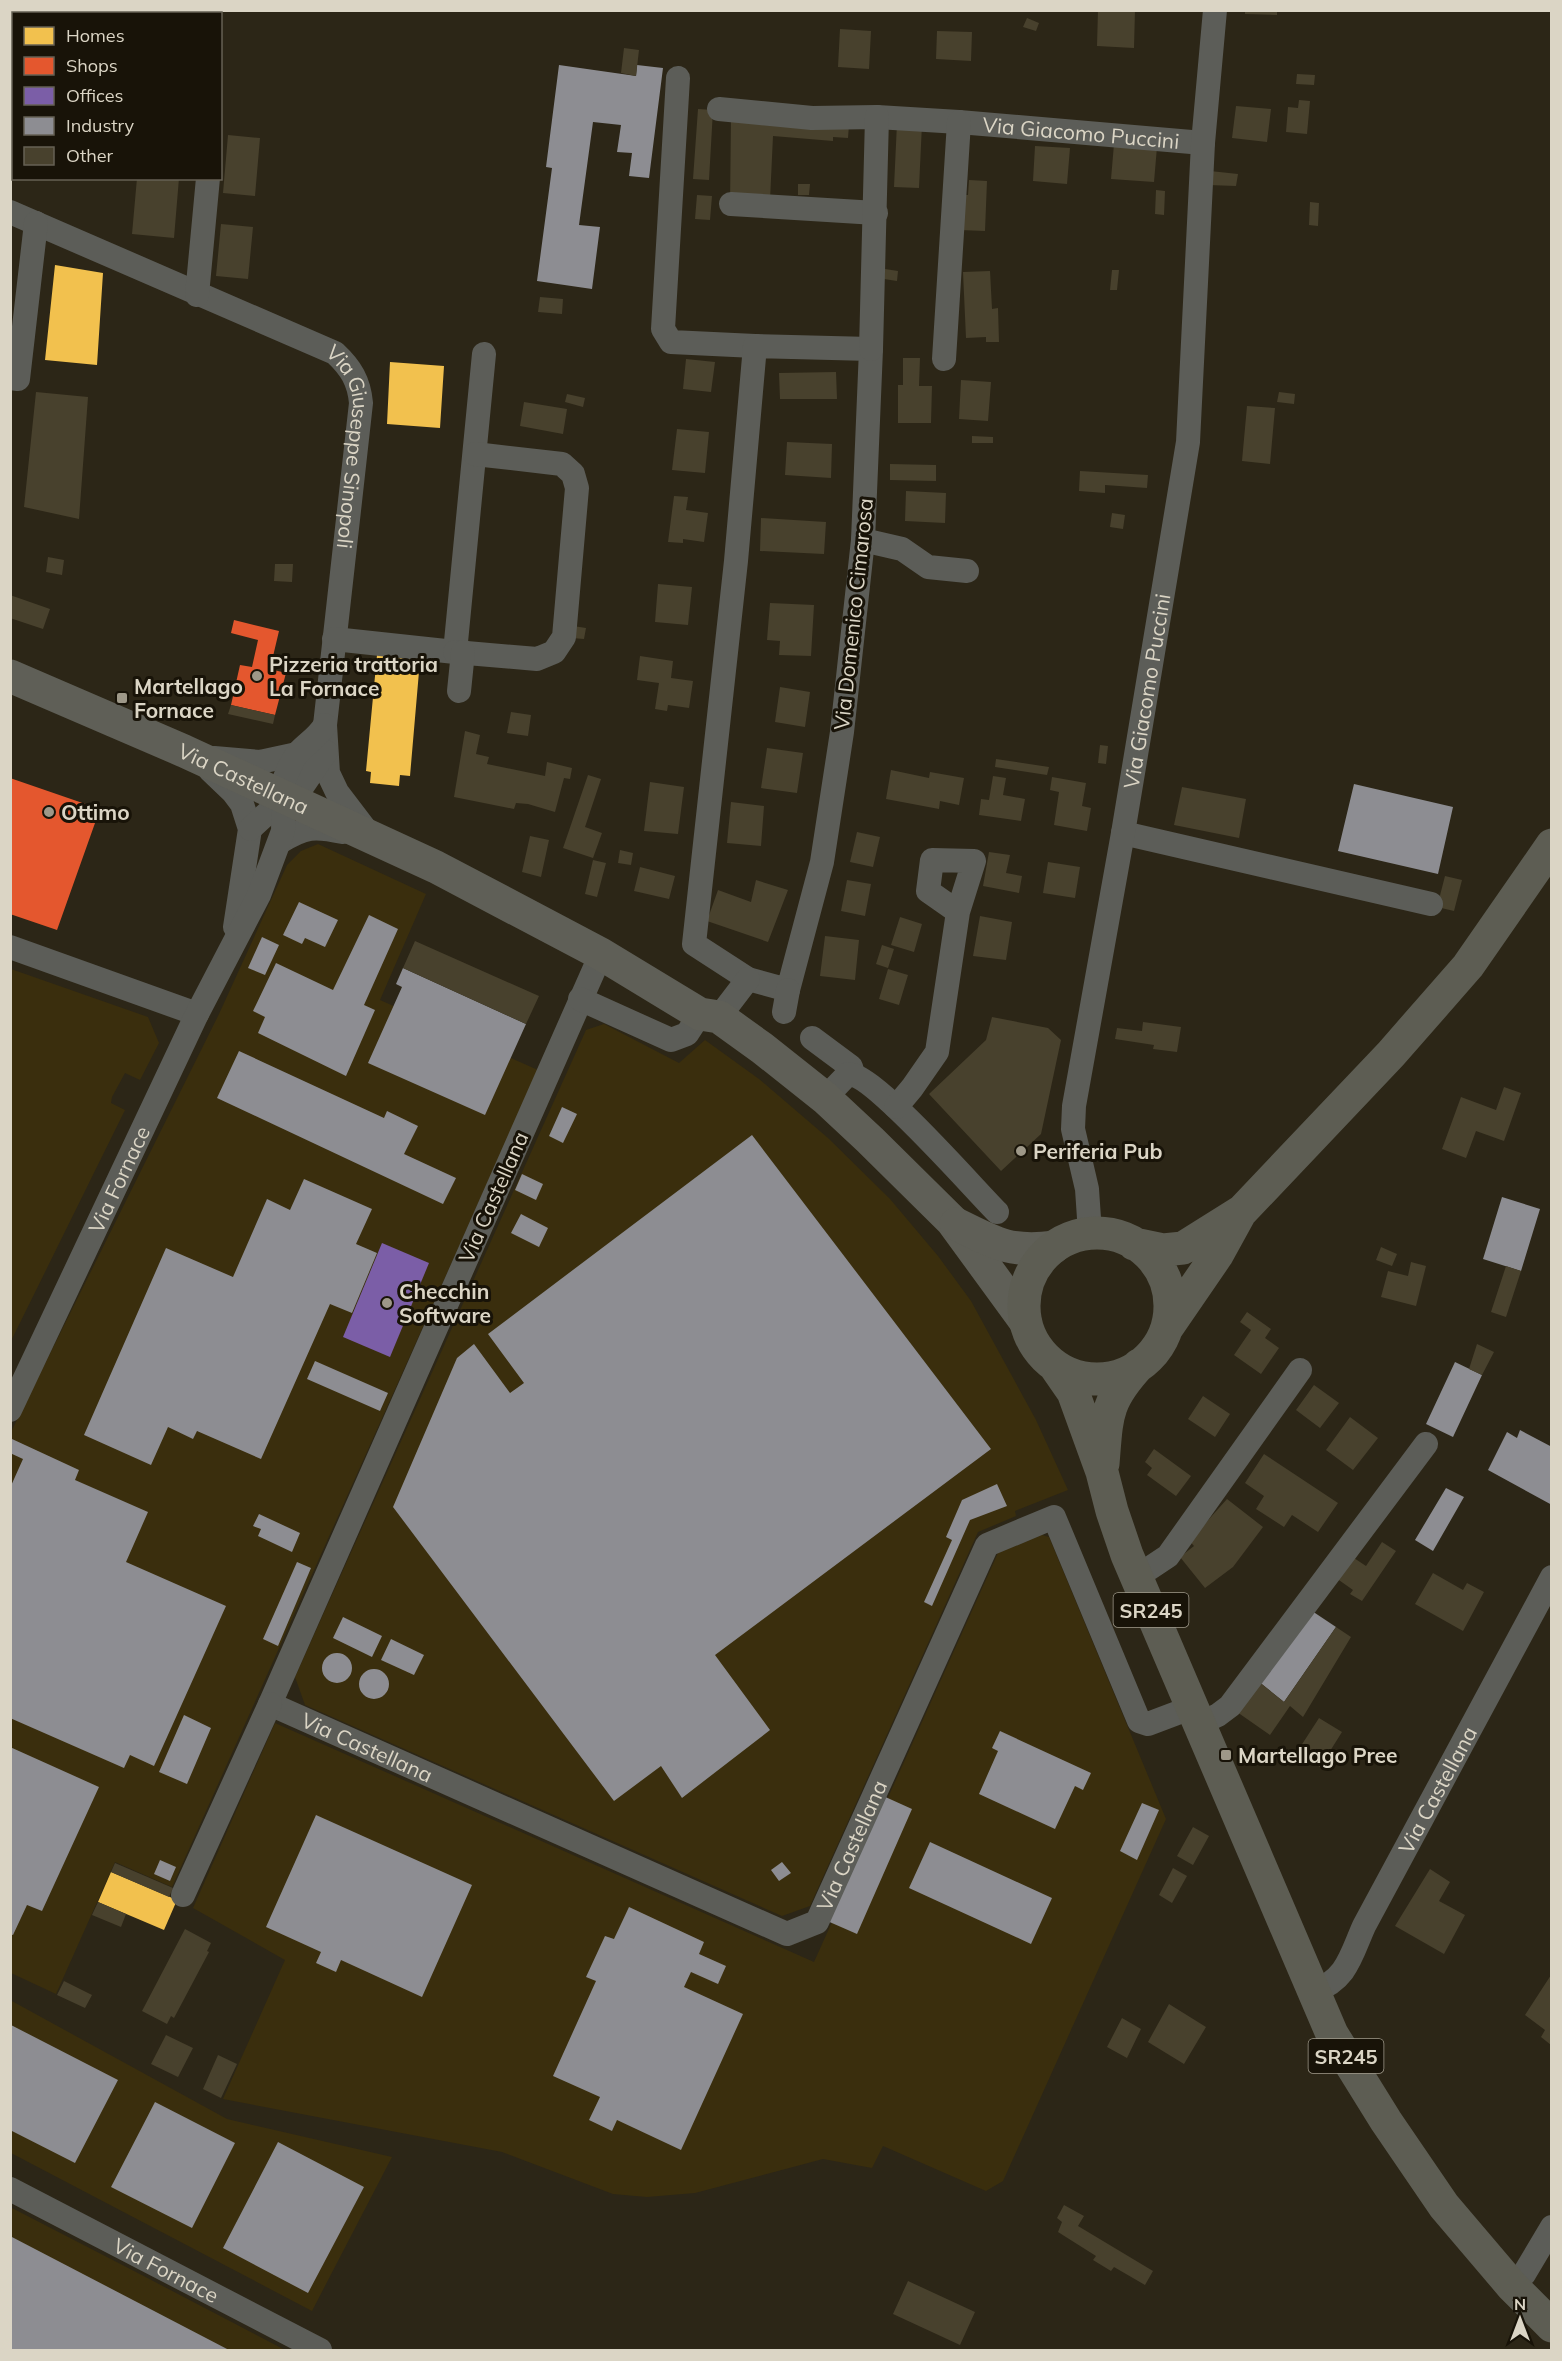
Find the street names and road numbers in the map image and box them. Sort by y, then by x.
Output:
street label: Via Giacomo Puccini [981,111,1180,154]
street label: Via Giuseppe Sinopoli [321,339,374,550]
street label: Via Domenico Cimarosa [828,497,878,731]
street label: Via Giacomo Puccini [1118,592,1176,791]
street label: Via Castellana [174,737,313,820]
street label: Via Fornace [83,1122,155,1237]
street label: Via Castellana [452,1127,534,1267]
road number: SR245 [1114,1593,1188,1627]
street label: Via Castellana [297,1707,437,1788]
street label: Via Castellana [1392,1722,1482,1858]
street label: Via Castellana [811,1776,892,1915]
road number: SR245 [1308,2039,1384,2073]
street label: Via Fornace [109,2232,223,2308]

